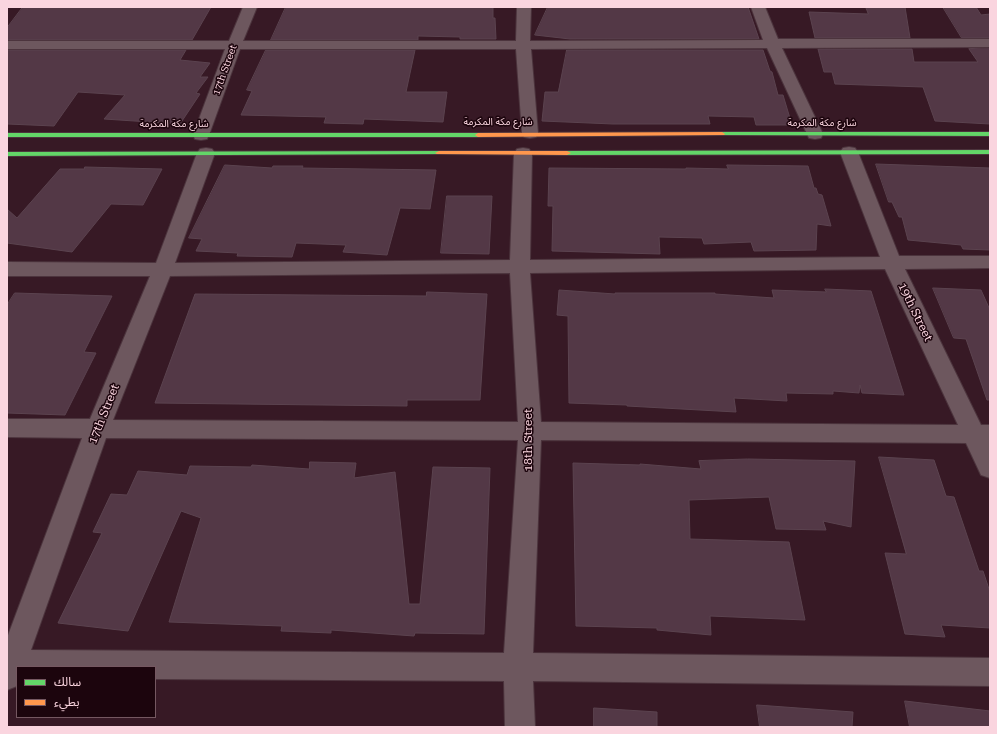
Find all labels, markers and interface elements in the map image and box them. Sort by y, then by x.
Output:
street label: 17th Street [210,43,240,97]
street label: شارع مكة المكرمة [463,116,533,128]
street label: شارع مكة المكرمة [787,117,857,129]
street label: شارع مكة المكرمة [139,118,209,130]
street label: 19th Street [895,280,935,344]
street label: 17th Street [86,382,122,446]
street label: 18th Street [521,408,535,472]
legend [16,666,156,718]
text: سالك [54,675,81,689]
text: بطيء [54,695,80,709]

